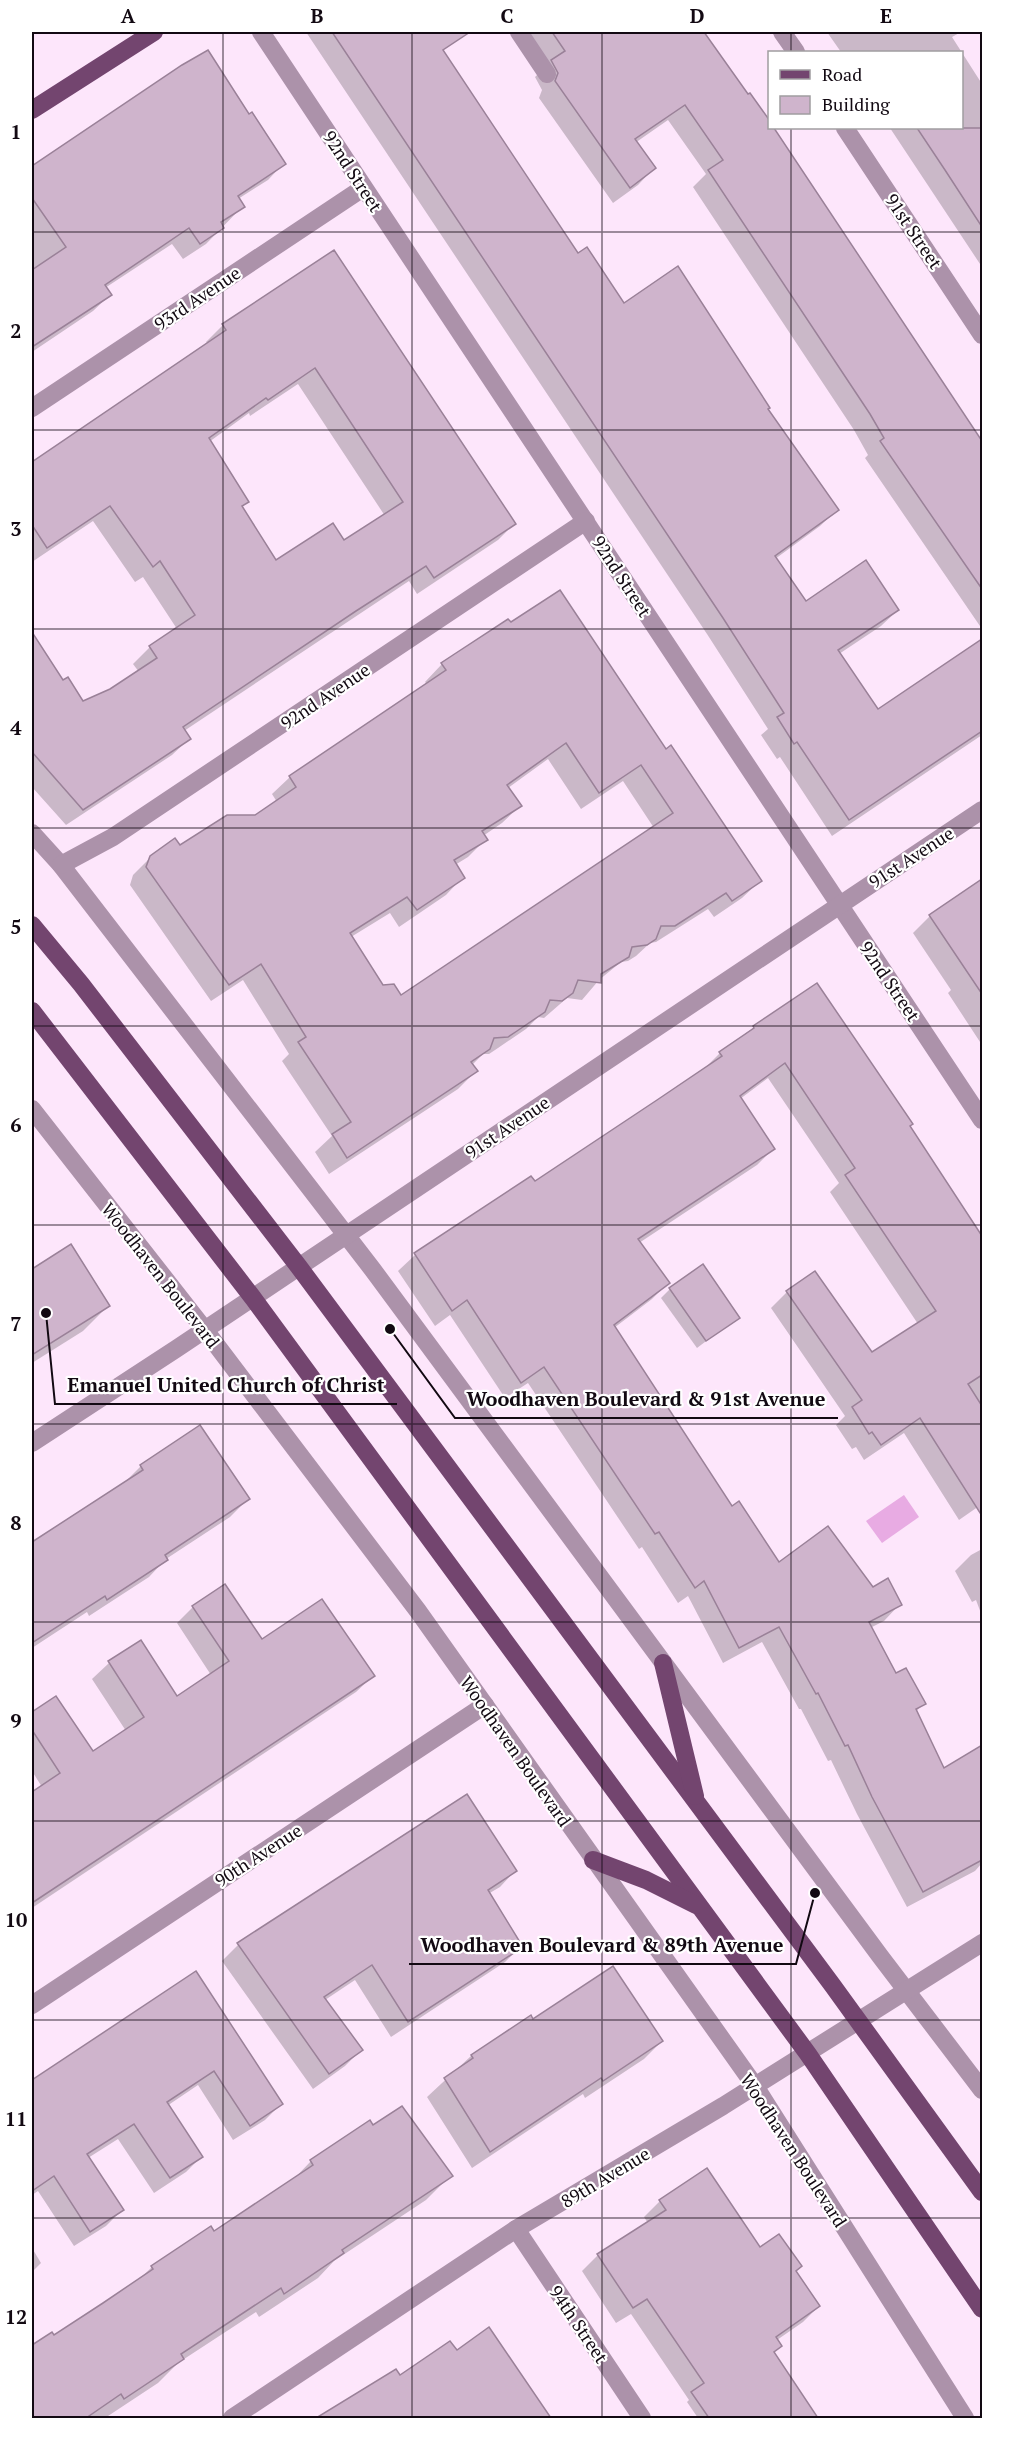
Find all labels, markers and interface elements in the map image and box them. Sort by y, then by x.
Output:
text: A [121,2,136,29]
text: B [311,2,324,29]
text: C [500,2,514,29]
text: D [690,2,704,29]
text: E [880,2,892,29]
legend [768,51,963,129]
text: Road [822,62,862,86]
text: Building [822,92,890,116]
text: 1 [10,118,22,145]
street label: 92nd Street [318,126,388,216]
street label: 91st Street [880,189,948,274]
street label: 93rd Avenue [149,260,245,336]
text: 2 [10,317,22,344]
text: 3 [10,515,22,542]
street label: 92nd Street [587,531,657,621]
street label: 92nd Avenue [276,657,374,735]
text: 4 [10,714,22,741]
street label: 91st Avenue [864,821,958,893]
text: 5 [10,913,22,940]
street label: 92nd Street [854,936,926,1026]
street label: 91st Avenue [460,1090,554,1164]
text: 6 [10,1111,22,1138]
street label: Woodhaven Boulevard [97,1197,225,1353]
text: 7 [10,1310,22,1337]
callout: Emanuel United Church of Christ [55,1366,397,1404]
text: Emanuel United Church of Christ [67,1371,385,1398]
callout: Woodhaven Boulevard & 91st Avenue [455,1380,838,1418]
text: Woodhaven Boulevard & 91st Avenue [466,1385,826,1412]
text: 8 [10,1509,22,1536]
street label: Woodhaven Boulevard [455,1671,577,1831]
text: 9 [10,1707,22,1734]
street label: 90th Avenue [210,1818,306,1892]
text: 10 [5,1906,27,1933]
callout: Woodhaven Boulevard & 89th Avenue [409,1926,796,1964]
text: Woodhaven Boulevard & 89th Avenue [421,1931,784,1958]
street label: Woodhaven Boulevard [735,2069,853,2231]
text: 11 [5,2105,27,2132]
street label: 89th Avenue [556,2141,654,2213]
street label: 94th Street [544,2280,614,2368]
text: 12 [5,2303,27,2330]

